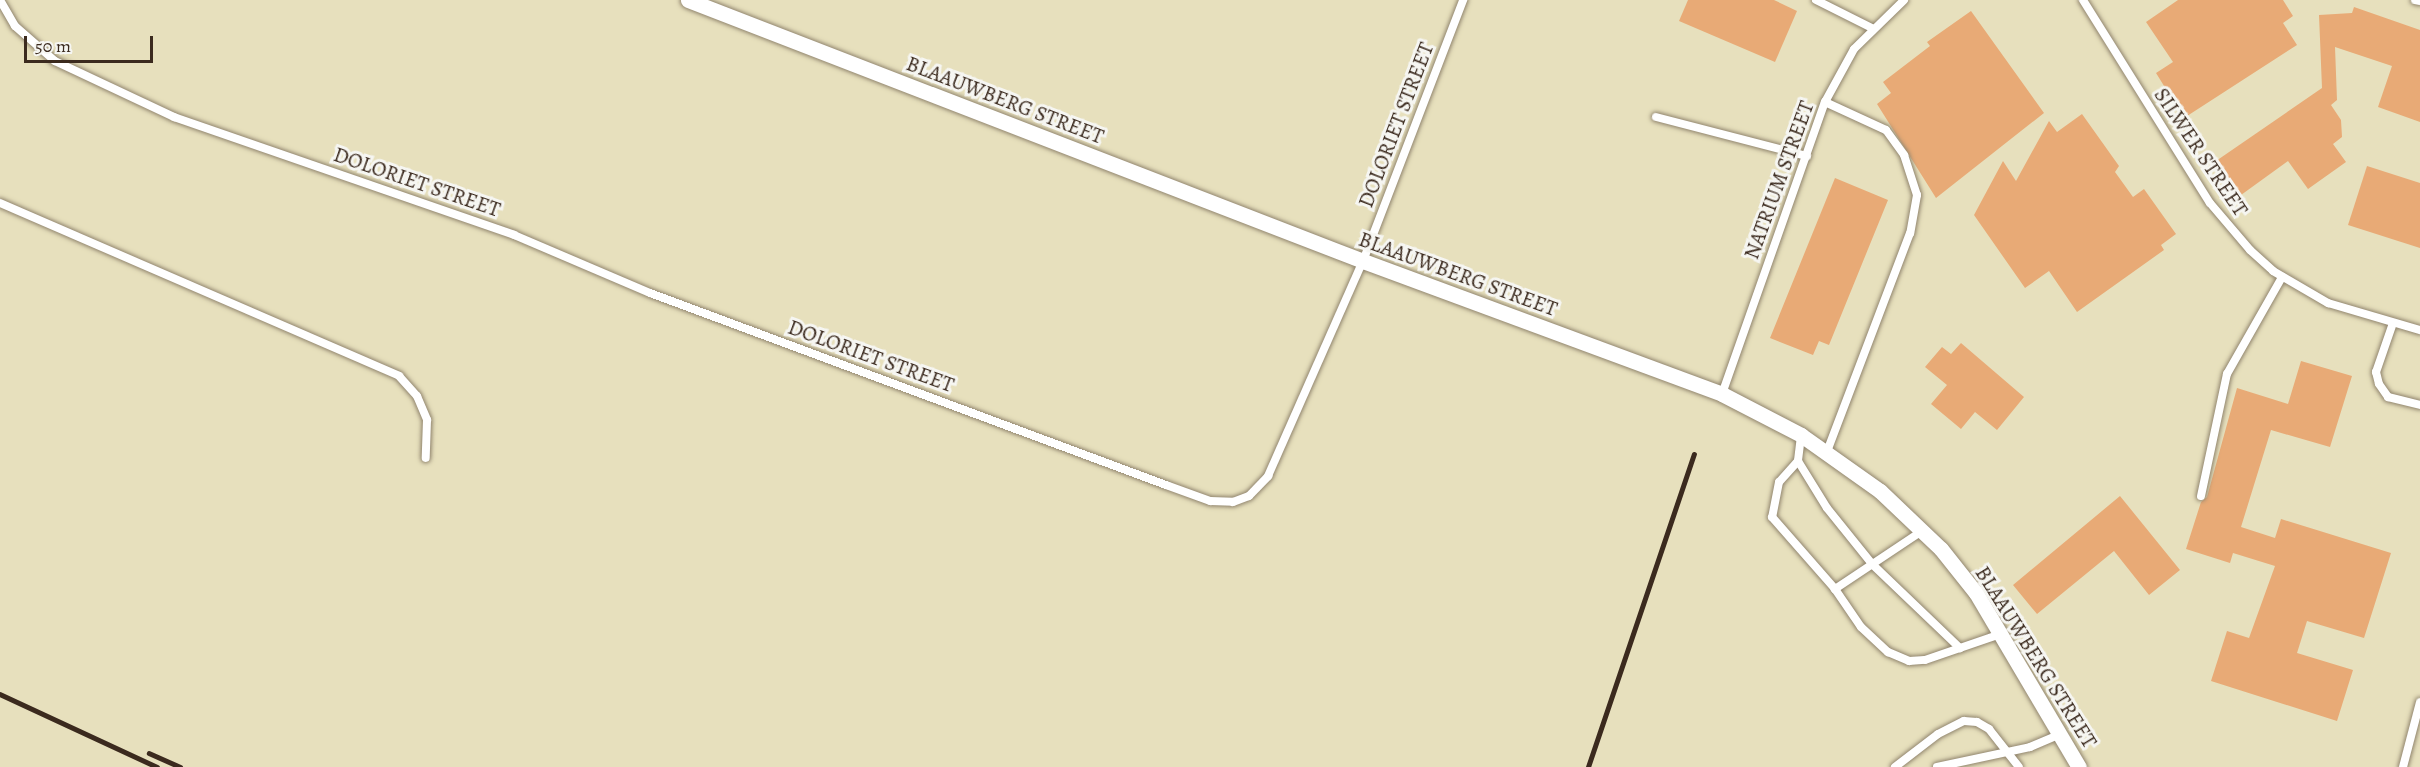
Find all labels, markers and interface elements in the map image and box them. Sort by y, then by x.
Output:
scale bar [27,24,156,62]
text: 50 m [35,34,71,58]
street label: DOLORIET STREET [1353,39,1439,211]
street label: BLAAUWBERG STREET [903,51,1107,149]
street label: SILWER STREET [2149,83,2253,221]
street label: NATRIUM STREET [1739,97,1819,263]
street label: DOLORIET STREET [330,142,504,222]
street label: BLAAUWBERG STREET [1355,226,1561,322]
street label: DOLORIET STREET [785,314,957,398]
street label: BLAAUWBERG STREET [1970,562,2102,752]

